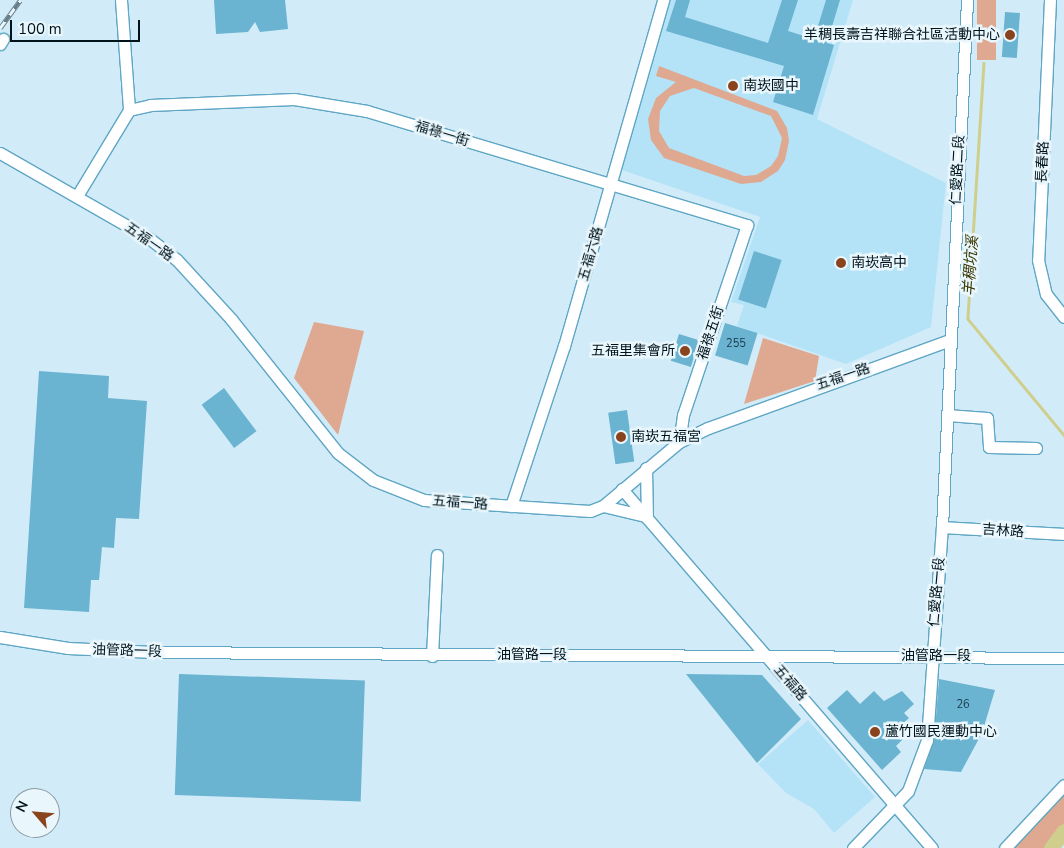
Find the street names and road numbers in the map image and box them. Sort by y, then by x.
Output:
street label: 福祿一街 [413,118,471,150]
street label: 仁愛路二段 [948,135,968,205]
street label: 長春路 [1034,141,1052,183]
street label: 五福一路 [121,219,177,265]
street label: 五福六路 [575,225,607,283]
street label: 福祿五街 [694,304,728,362]
street label: 五福一路 [814,360,872,394]
street label: 五福一路 [431,493,489,513]
street label: 吉林路 [981,521,1025,541]
street label: 仁愛路一段 [926,556,948,628]
street label: 油管路一段 [92,641,162,661]
street label: 油管路一段 [497,647,567,663]
street label: 油管路一段 [901,648,971,664]
street label: 五福路 [770,662,810,704]

